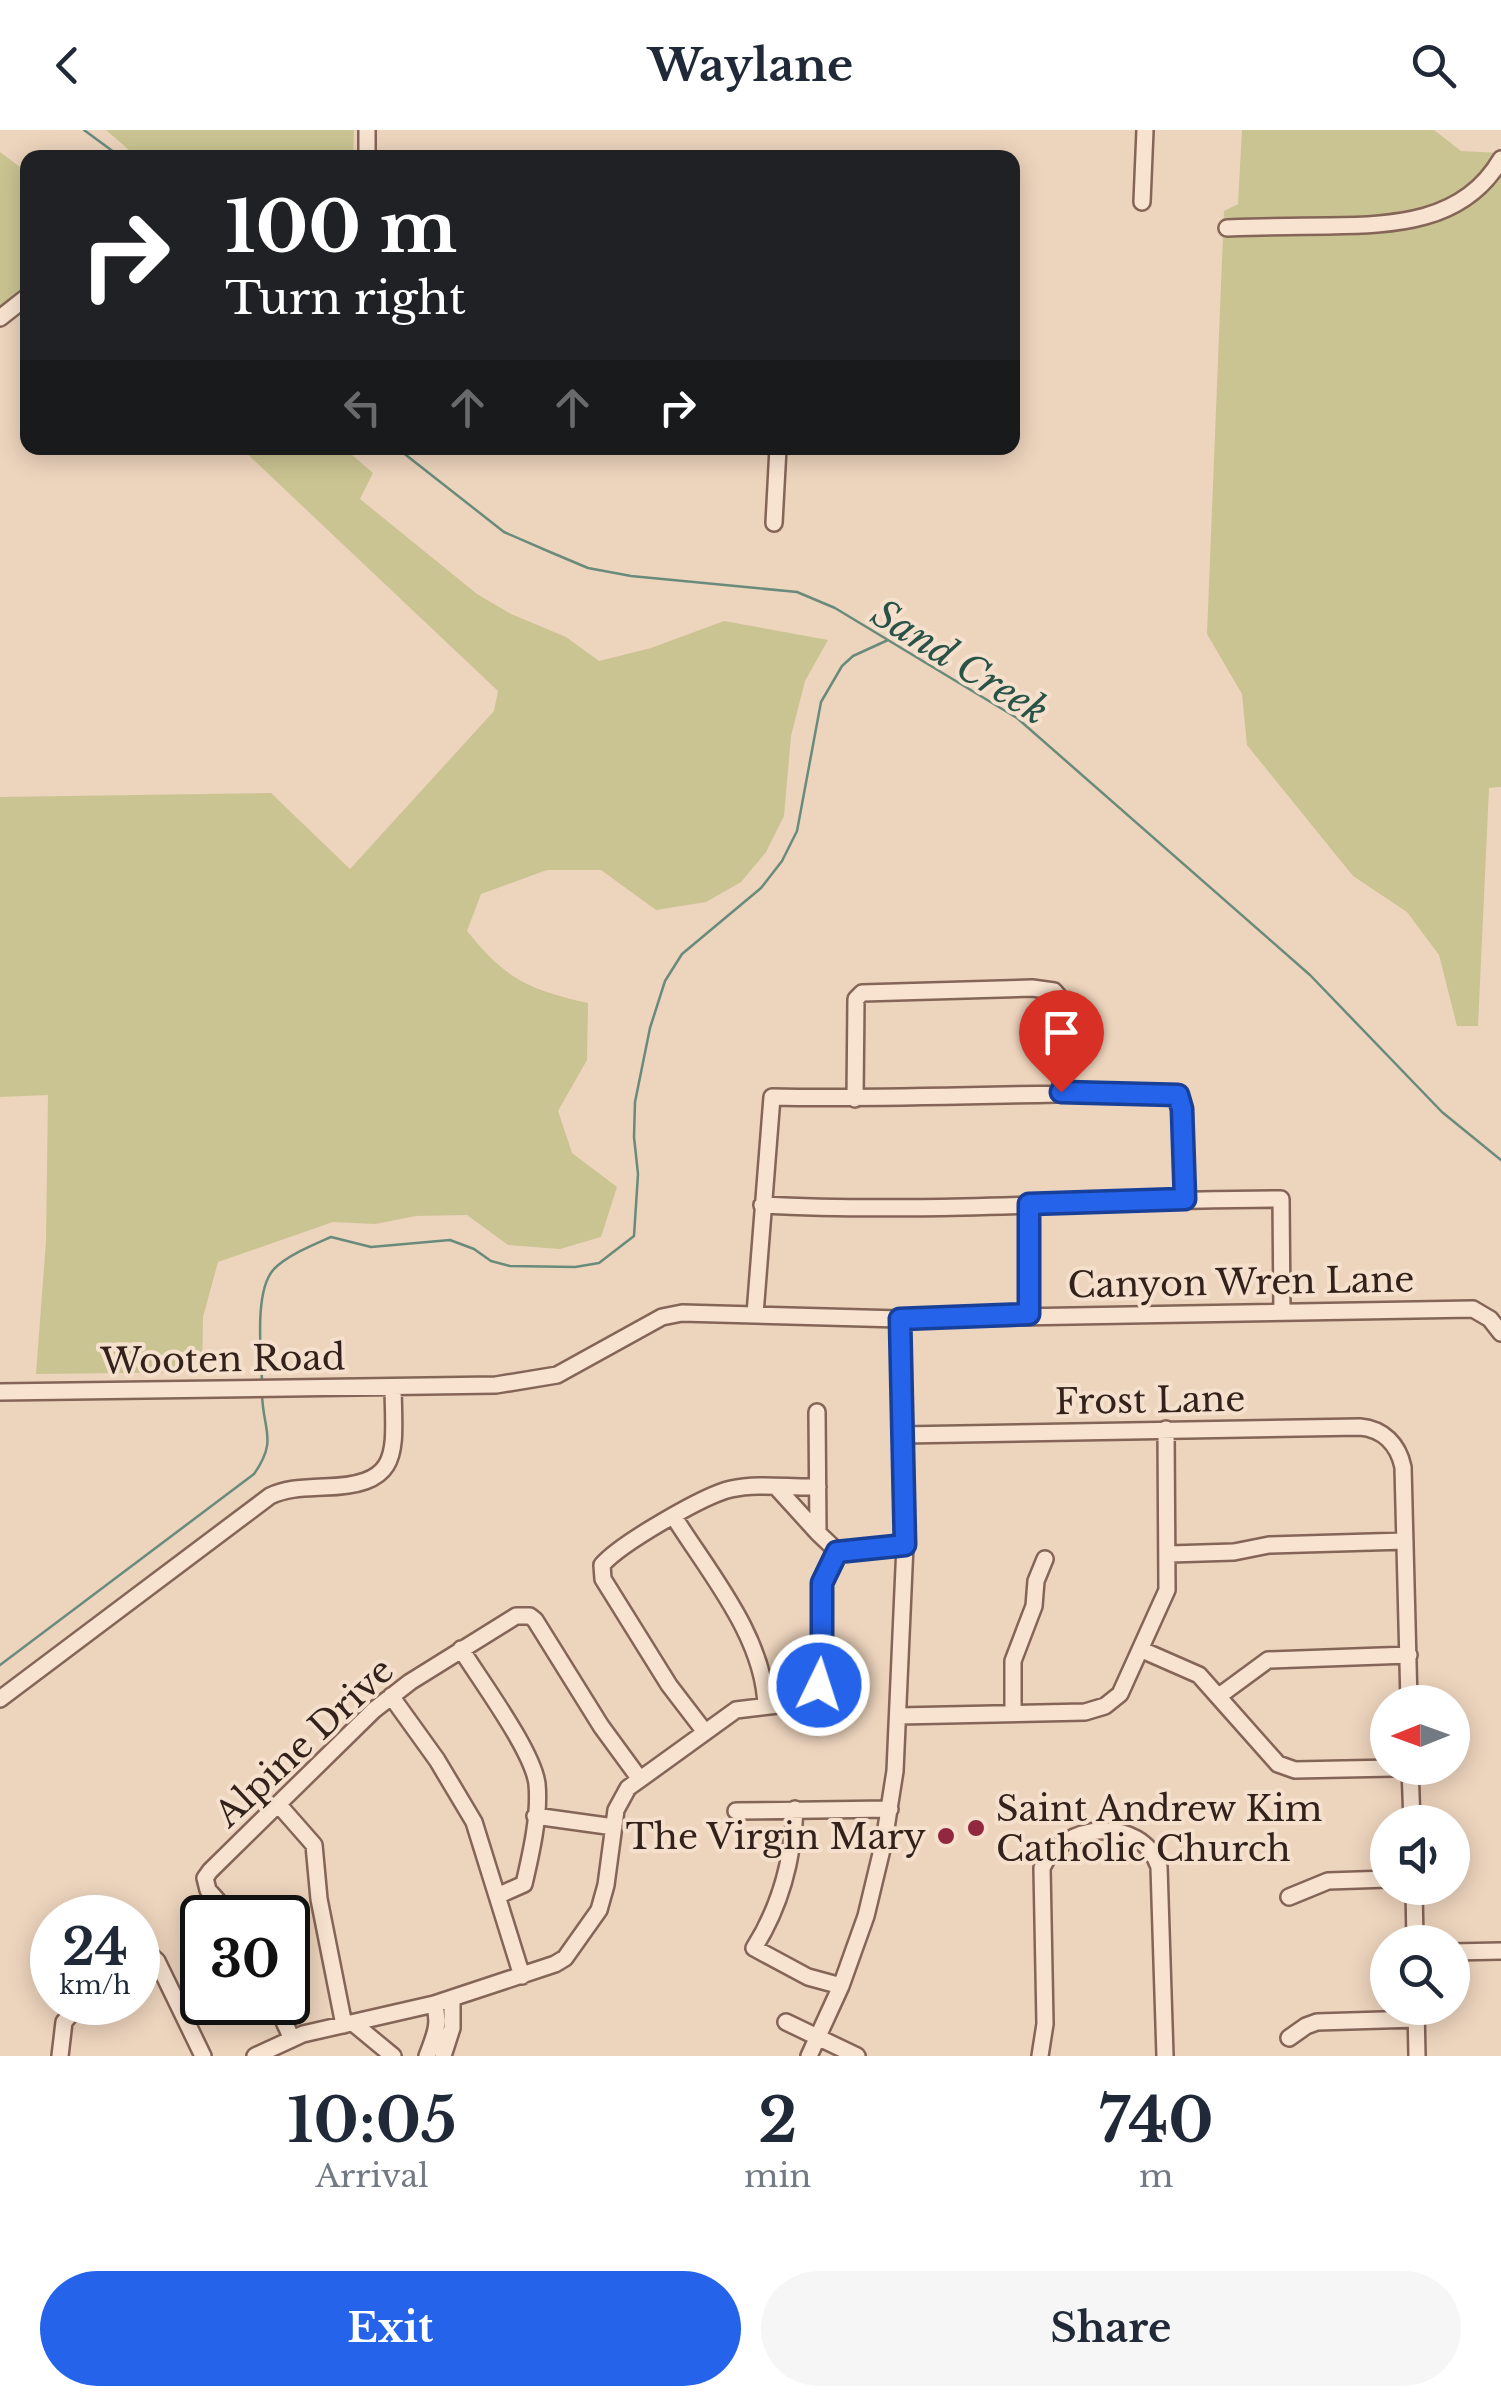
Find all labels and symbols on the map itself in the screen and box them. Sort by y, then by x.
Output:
water label: Sand Creek [863,589,1057,735]
pin [1019,990,1104,1093]
street label: Canyon Wren Lane [1067,1257,1415,1307]
street label: Wooten Road [99,1335,346,1383]
street label: Frost Lane [1054,1377,1246,1423]
position arrow [767,1633,871,1737]
street label: Alpine Drive [205,1648,402,1836]
north arrow [1370,1685,1470,1785]
place label: Saint Andrew Kim Catholic Church [996,1787,1322,1870]
place label: The Virgin Mary [626,1815,926,1858]
marker: Saint Andrew Kim Catholic Church [965,1817,987,1839]
marker: The Virgin Mary [935,1825,957,1847]
speed limit sign: 30 [180,1895,310,2025]

